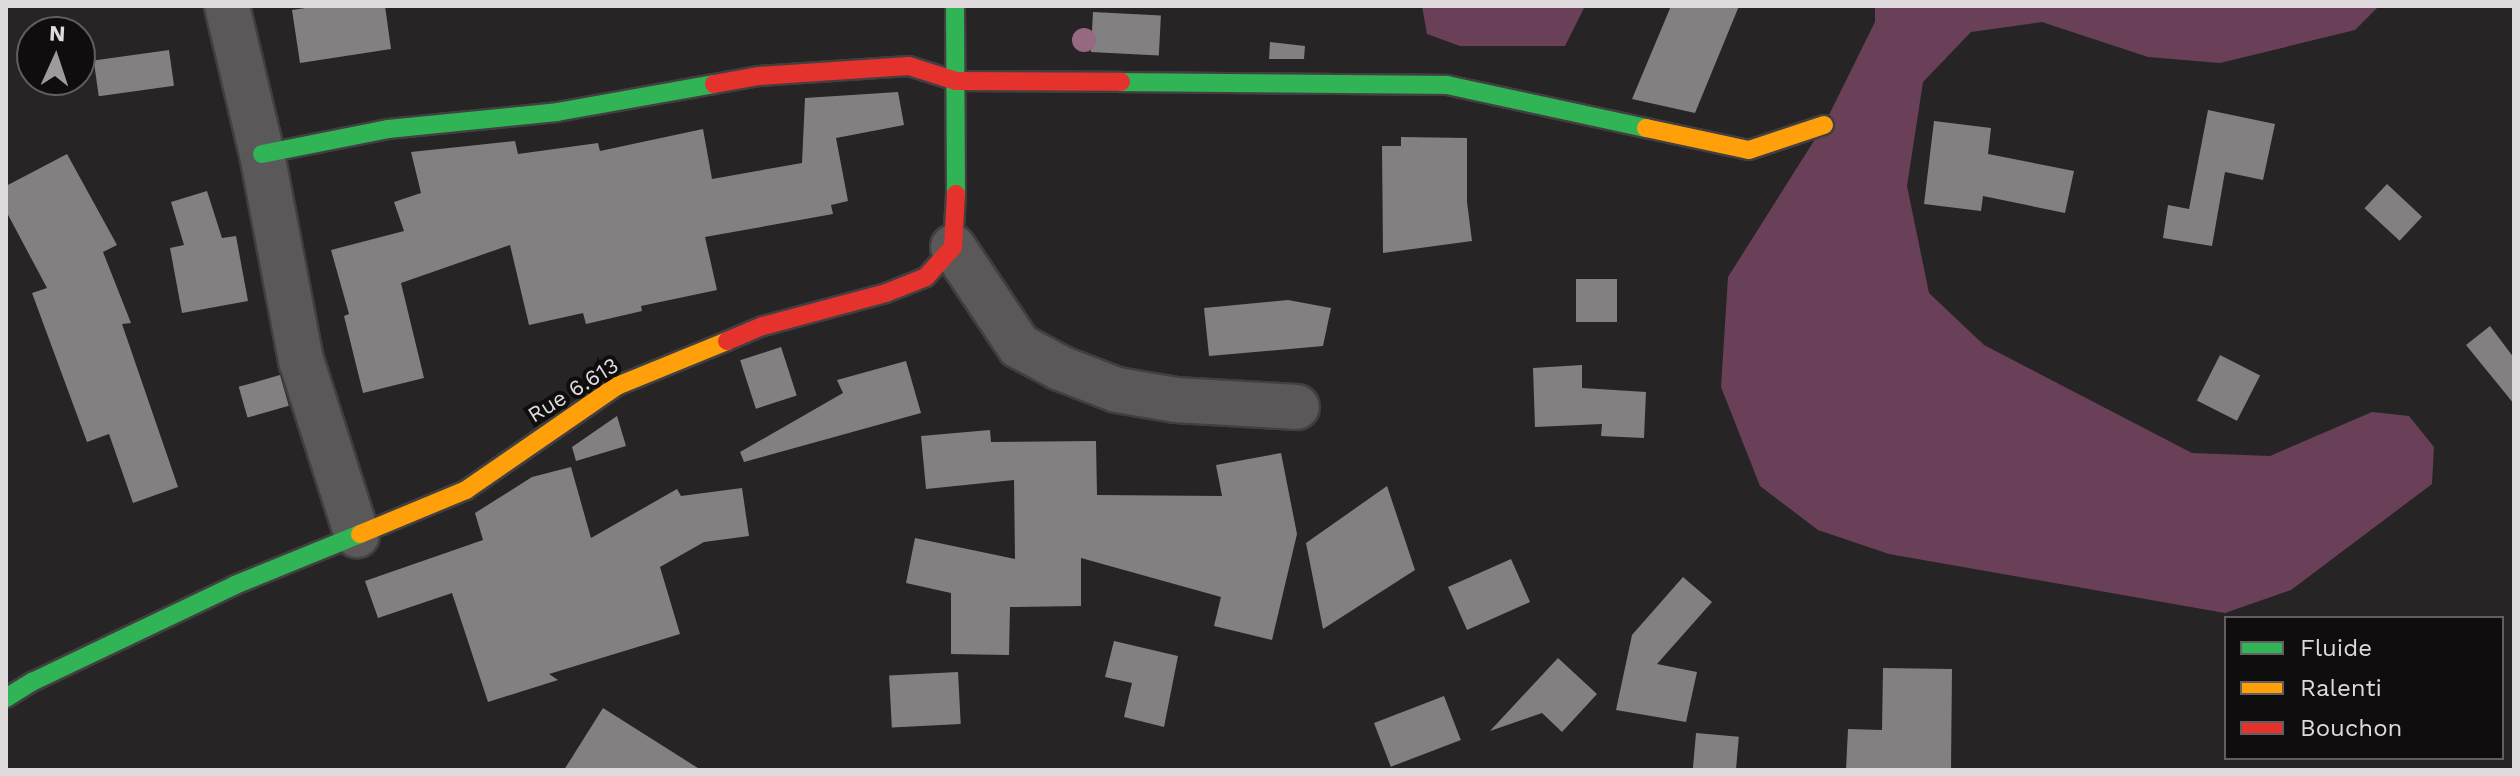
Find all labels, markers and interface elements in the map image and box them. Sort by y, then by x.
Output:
north arrow [16,16,96,96]
text: N [48,21,66,46]
street label: Rue 6.613 [523,352,623,428]
legend [2224,616,2504,760]
text: Fluide [2300,634,2372,662]
text: Ralenti [2300,674,2382,702]
text: Bouchon [2300,714,2402,742]

